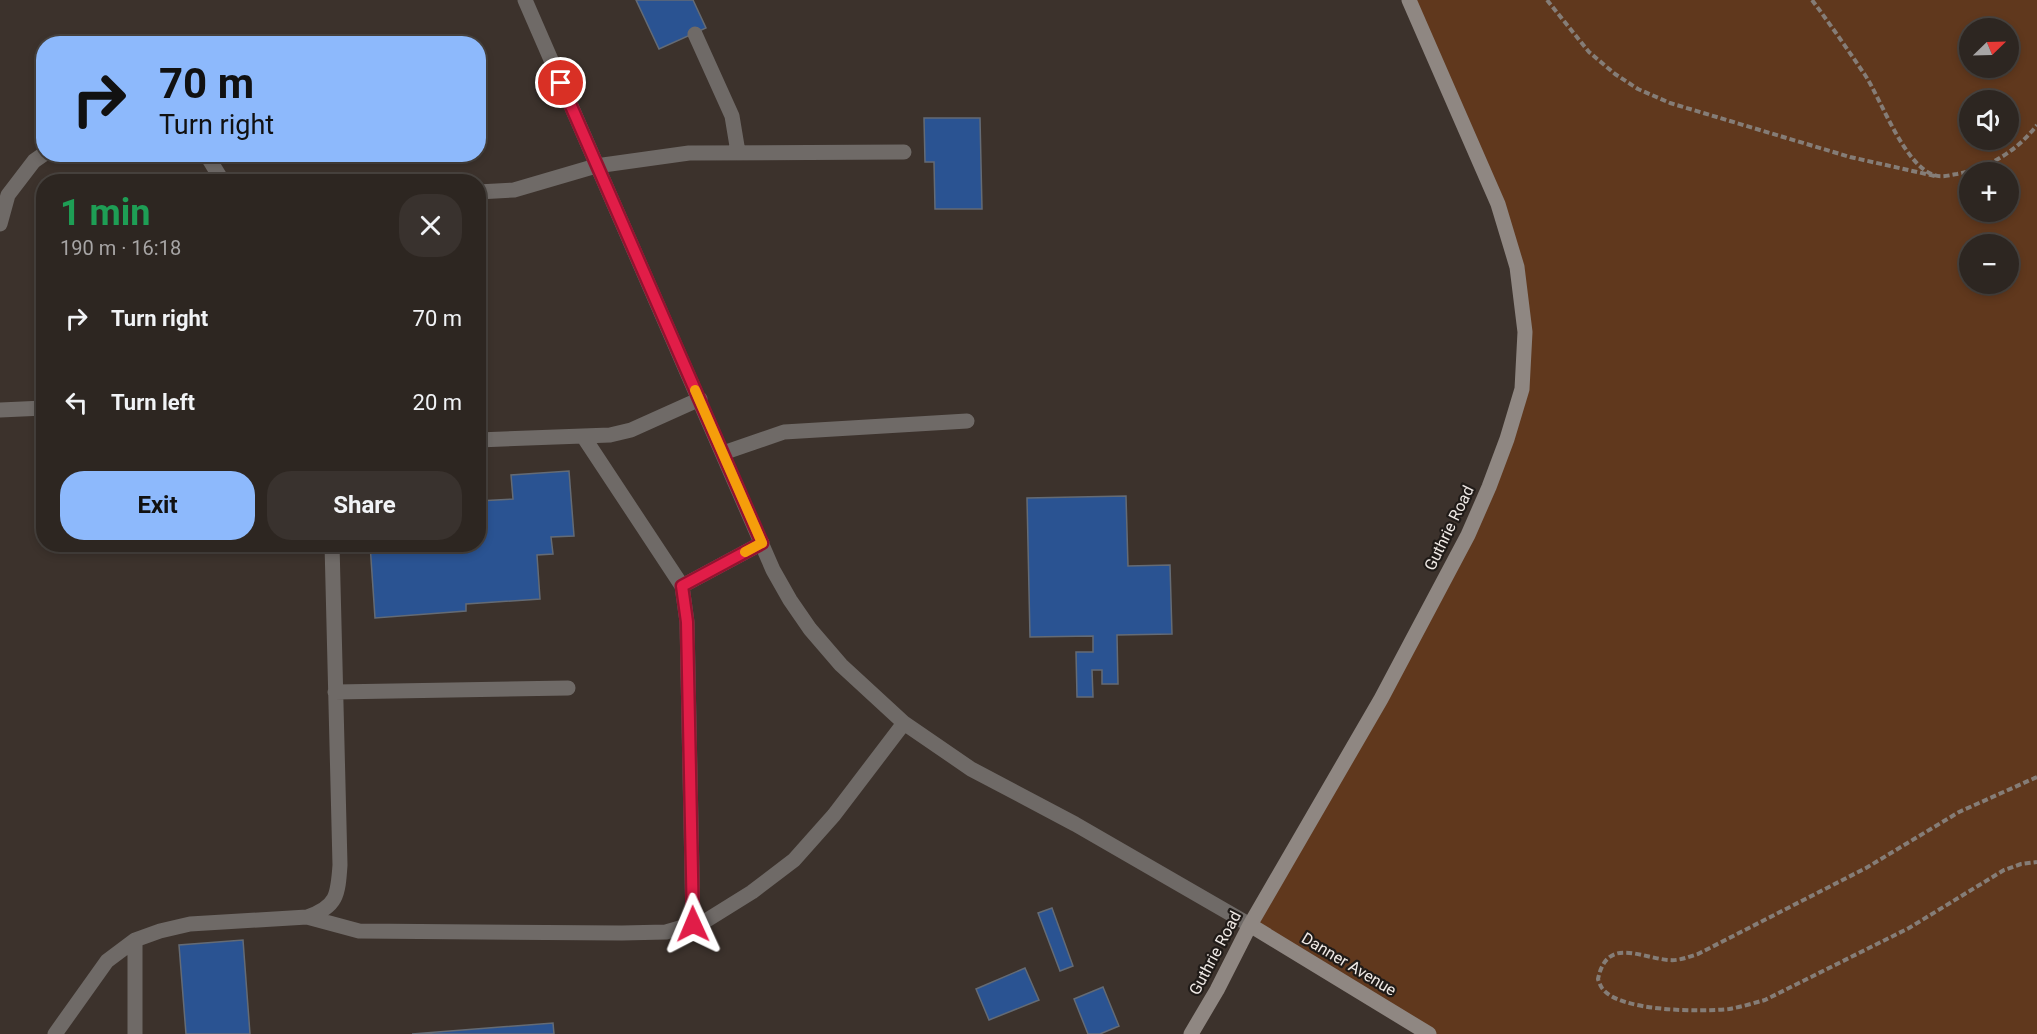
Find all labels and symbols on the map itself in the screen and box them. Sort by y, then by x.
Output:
north arrow [1959,18,2019,78]
pin [535,57,586,108]
street label: Guthrie Road [1420,482,1478,574]
position arrow [661,892,725,956]
street label: Guthrie Road [1185,908,1245,998]
street label: Danner Avenue [1298,928,1400,1000]

